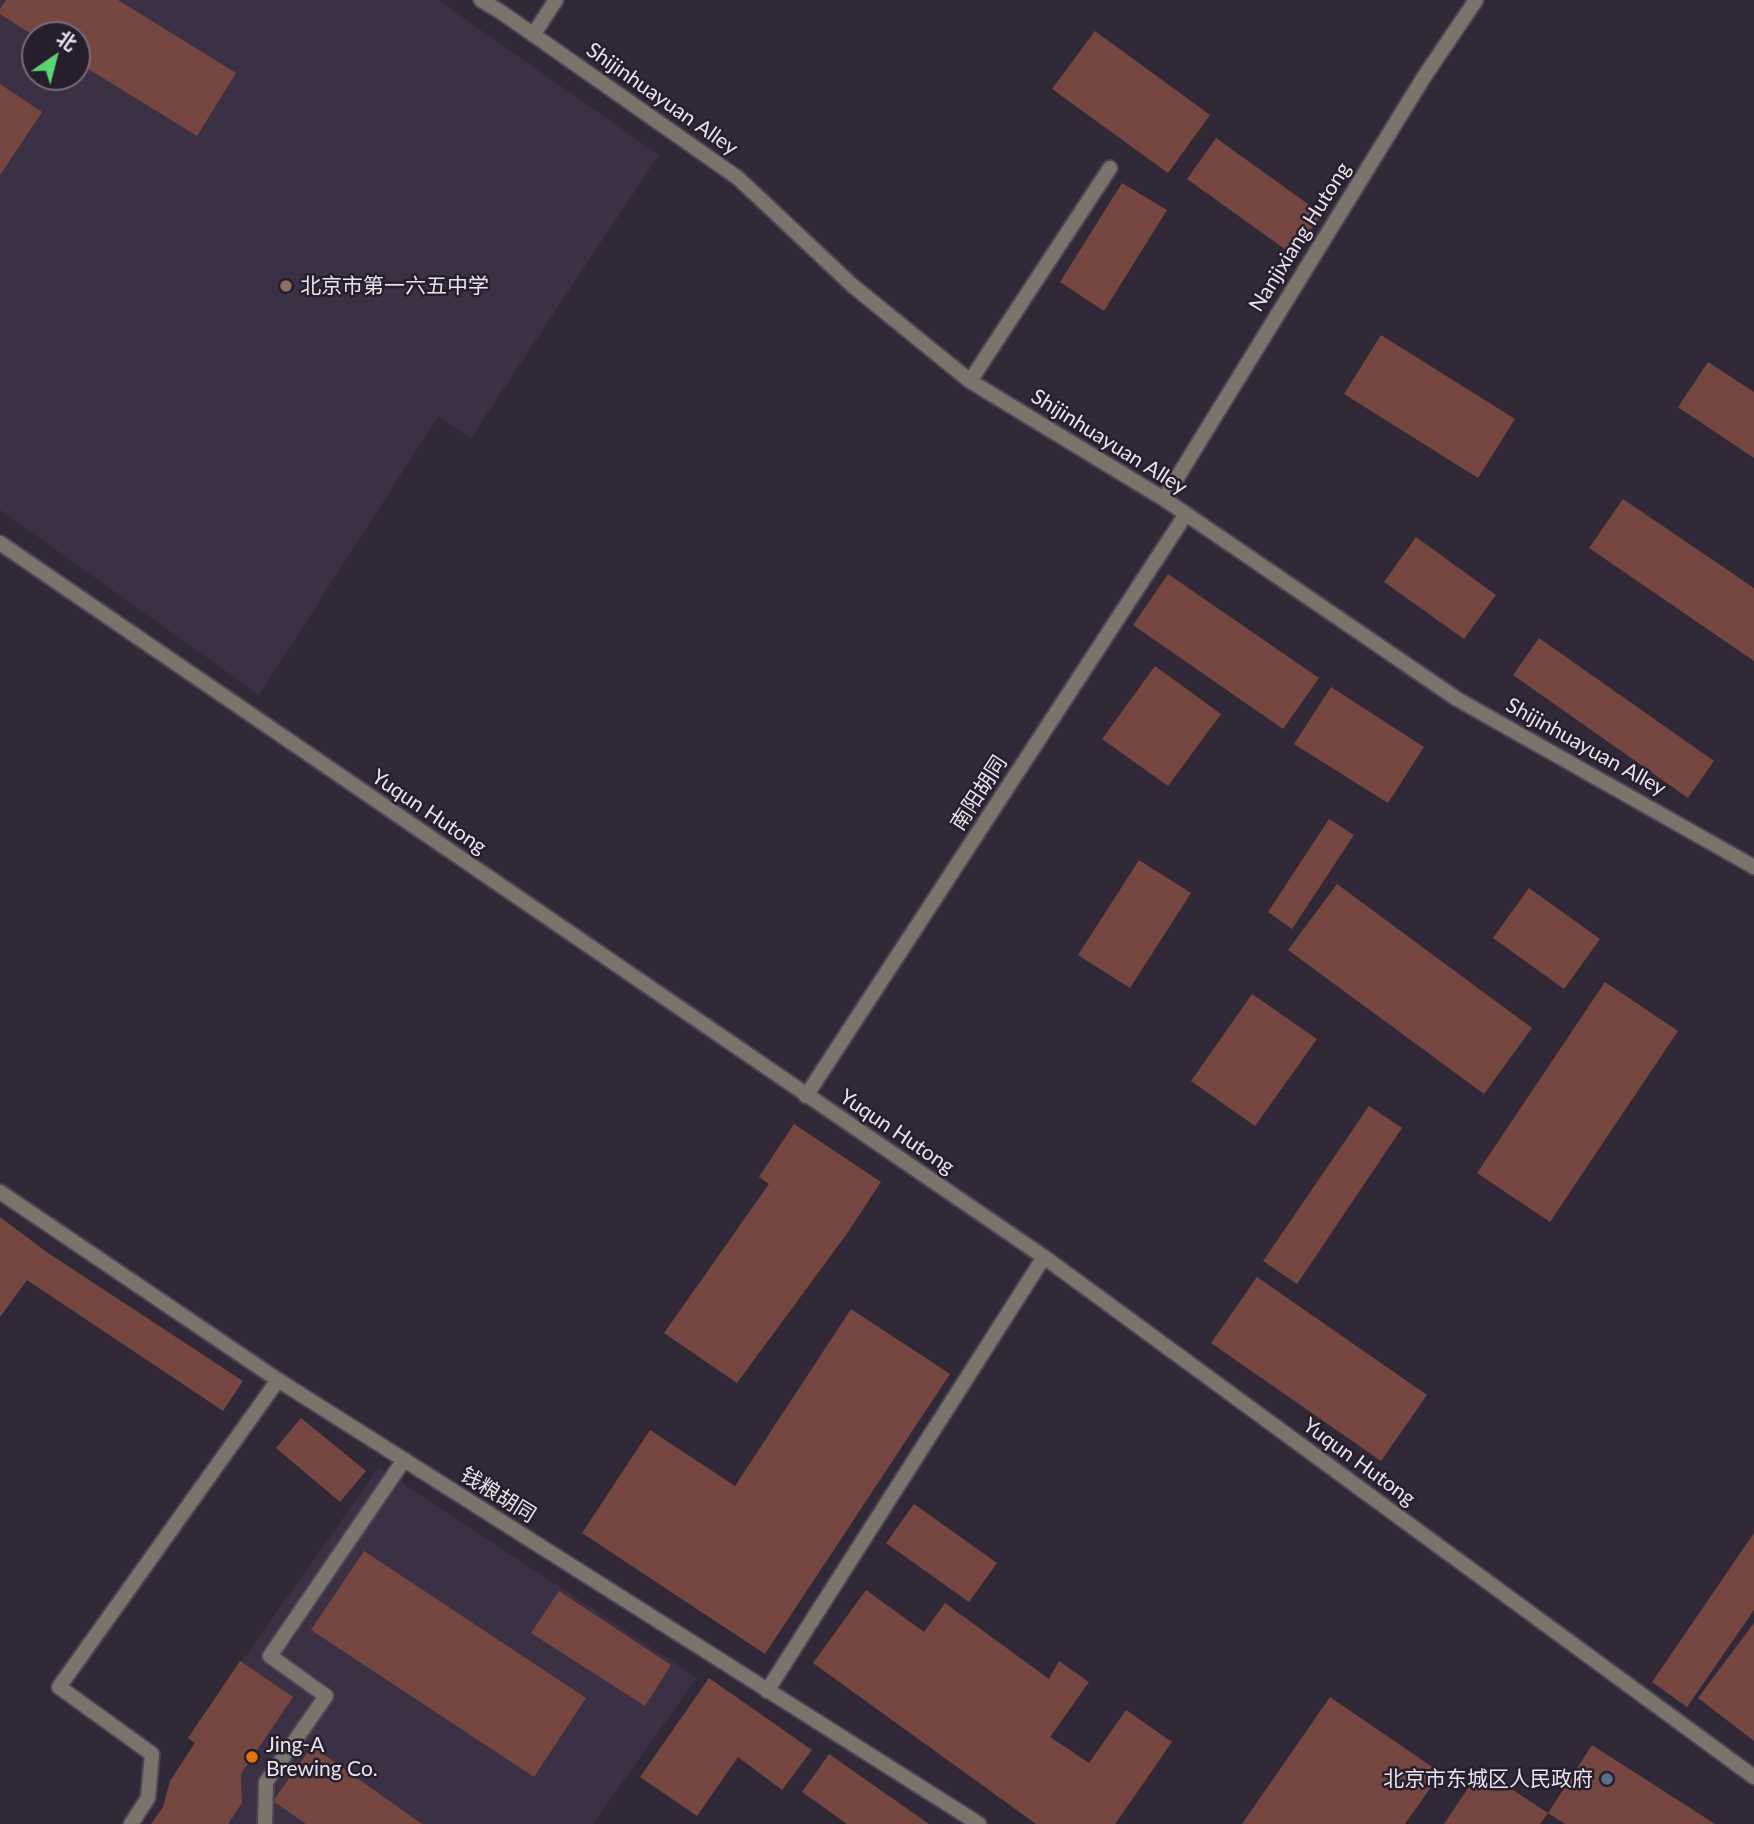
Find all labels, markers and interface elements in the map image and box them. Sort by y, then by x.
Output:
north arrow [21,21,91,91]
text: 北 [53,25,82,55]
street label: Shijinhuayuan Alley [581,37,743,161]
street label: Nanjixiang Hutong [1244,158,1356,316]
place label: 北京市第一六五中学 [300,273,489,299]
marker: 北京市第一六五中学 [278,278,294,294]
street label: Shijinhuayuan Alley [1026,384,1192,500]
street label: Shijinhuayuan Alley [1502,693,1670,801]
street label: 南阳胡同 [946,751,1012,835]
street label: Yuqun Hutong [367,764,491,860]
street label: Yuqun Hutong [835,1084,959,1180]
street label: Yuqun Hutong [1298,1413,1420,1511]
street label: 钱粮胡同 [456,1462,540,1528]
place label: Jing-A Brewing Co. [266,1732,378,1782]
marker: Jing-A Brewing Co. [244,1749,260,1765]
place label: 北京市东城区人民政府 [1383,1766,1593,1792]
marker: 北京市东城区人民政府 [1599,1771,1615,1787]

